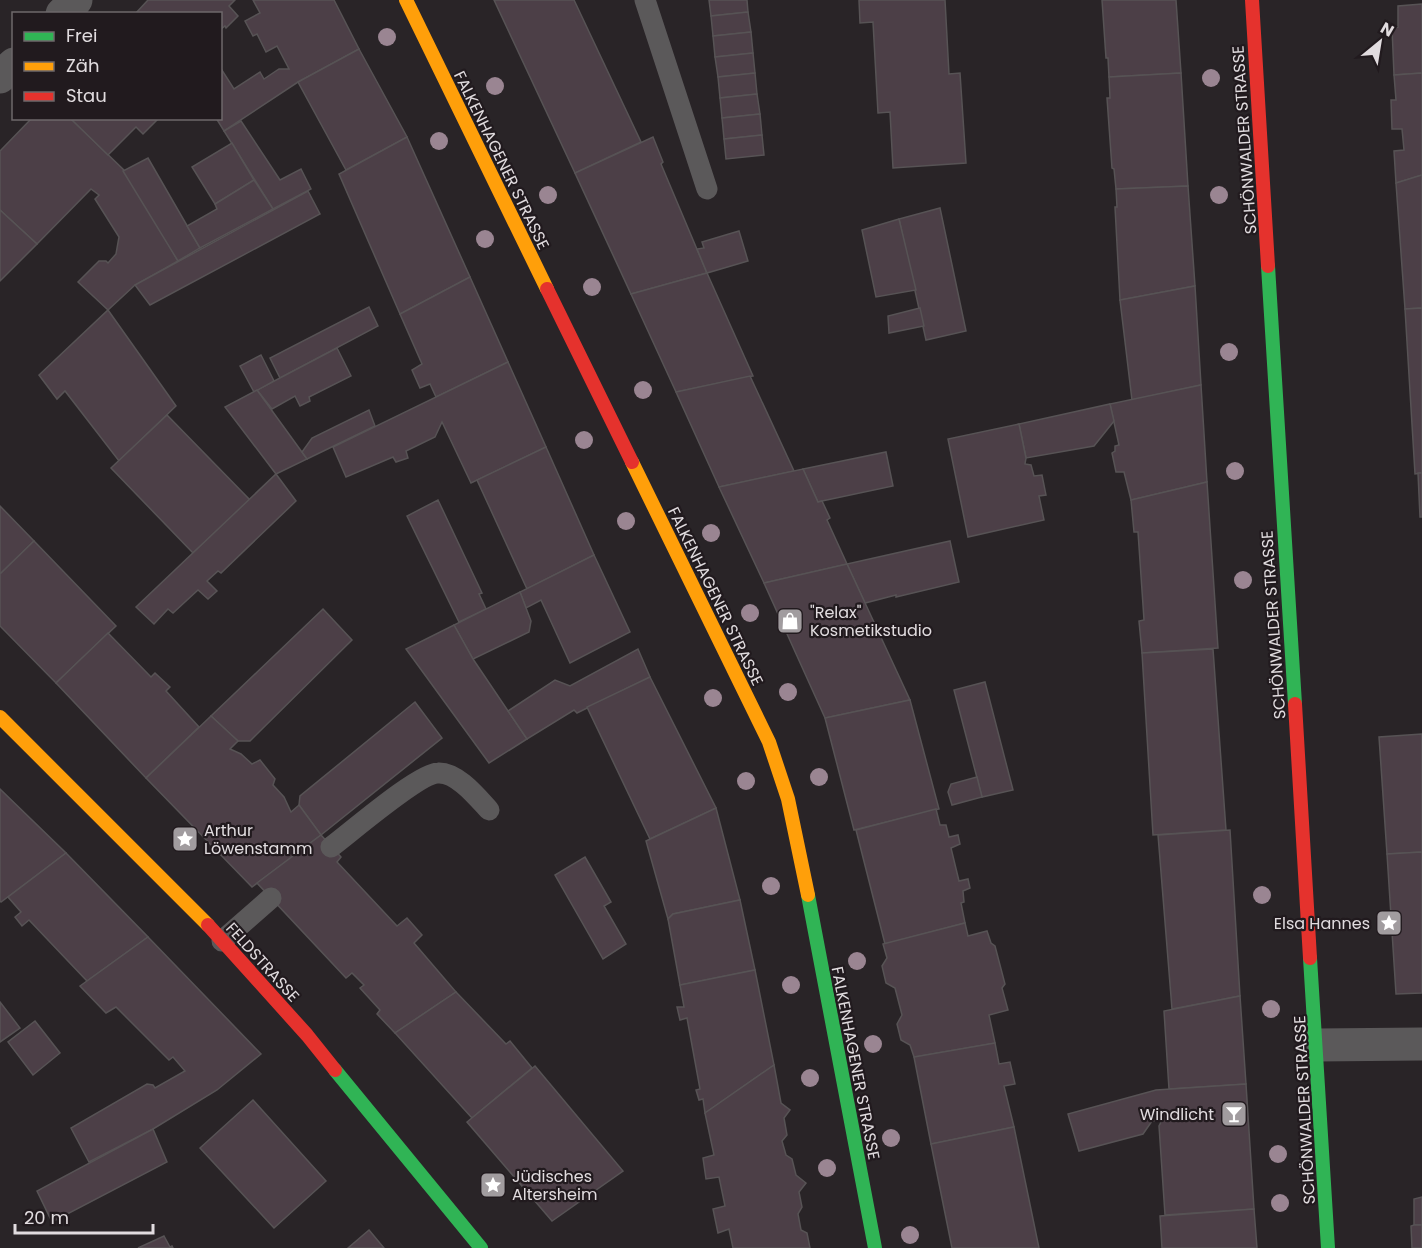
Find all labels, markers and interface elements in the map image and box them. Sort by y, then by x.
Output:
legend [12,12,222,120]
north arrow [1350,12,1410,72]
text: N [1376,16,1398,42]
text: Frei [66,23,97,48]
street label: SCHÖNWALDER STRASSE [1226,45,1263,235]
text: Zäh [66,53,99,78]
street label: FALKENHAGENER STRASSE [448,67,555,253]
text: Stau [66,83,107,108]
street label: FALKENHAGENER STRASSE [662,503,769,689]
street label: SCHÖNWALDER STRASSE [1255,530,1292,720]
place label: "Relax" Kosmetikstudio [810,601,932,642]
shop icon: "Relax" Kosmetikstudio [775,606,805,636]
place label: Arthur Löwenstamm [204,819,312,860]
place icon: Arthur Löwenstamm [170,824,200,854]
place icon: Elsa Hannes [1374,908,1404,938]
place label: Elsa Hannes [1274,912,1370,935]
street label: FELDSTRASSE [221,917,305,1007]
street label: FALKENHAGENER STRASSE [825,965,886,1162]
street label: SCHÖNWALDER STRASSE [1288,1015,1321,1205]
bar icon: Windlicht [1219,1099,1249,1129]
place label: Windlicht [1140,1103,1214,1126]
place label: Jüdisches Altersheim [512,1165,597,1206]
place icon: Jüdisches Altersheim [478,1170,508,1200]
scale bar [15,1197,153,1235]
text: 20 m [24,1205,69,1230]

